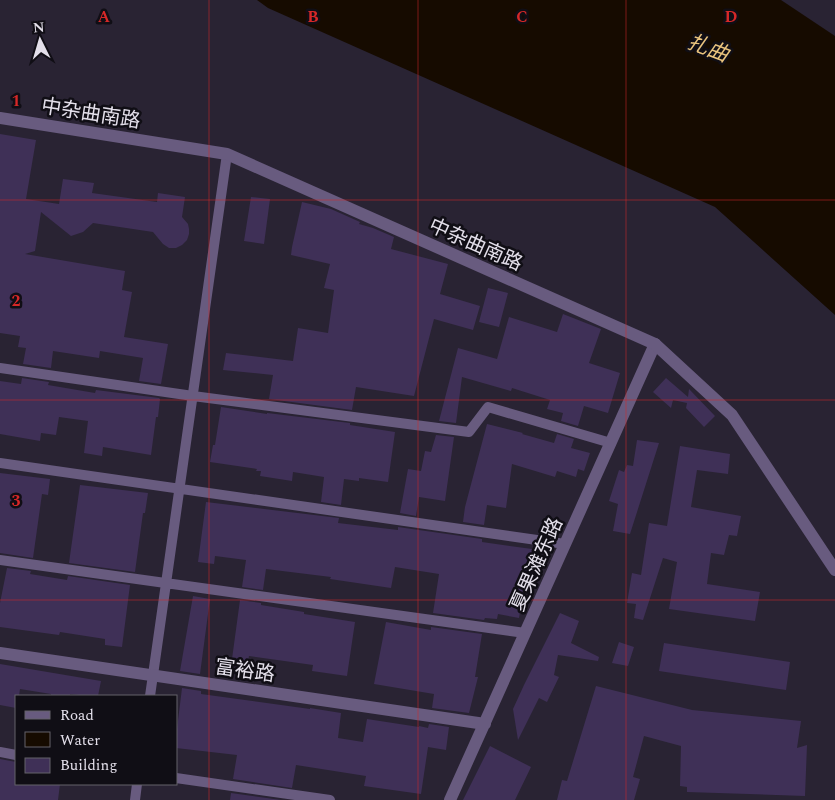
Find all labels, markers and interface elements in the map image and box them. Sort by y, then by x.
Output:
text: A [98,5,111,29]
text: B [307,5,319,29]
text: C [516,5,528,29]
text: D [725,5,738,29]
north arrow [15,15,65,65]
text: N [32,17,46,39]
water label: 扎曲 [682,26,735,72]
text: 1 [12,89,20,113]
street label: 中杂曲南路 [39,91,143,137]
street label: 中杂曲南路 [424,211,527,279]
text: 2 [12,289,21,313]
text: 3 [12,489,21,513]
street label: 夏果滩东路 [503,513,571,616]
street label: 富裕路 [213,652,277,690]
legend [15,695,178,785]
text: Road [60,704,94,727]
text: Water [60,729,100,752]
text: Building [60,754,117,777]

